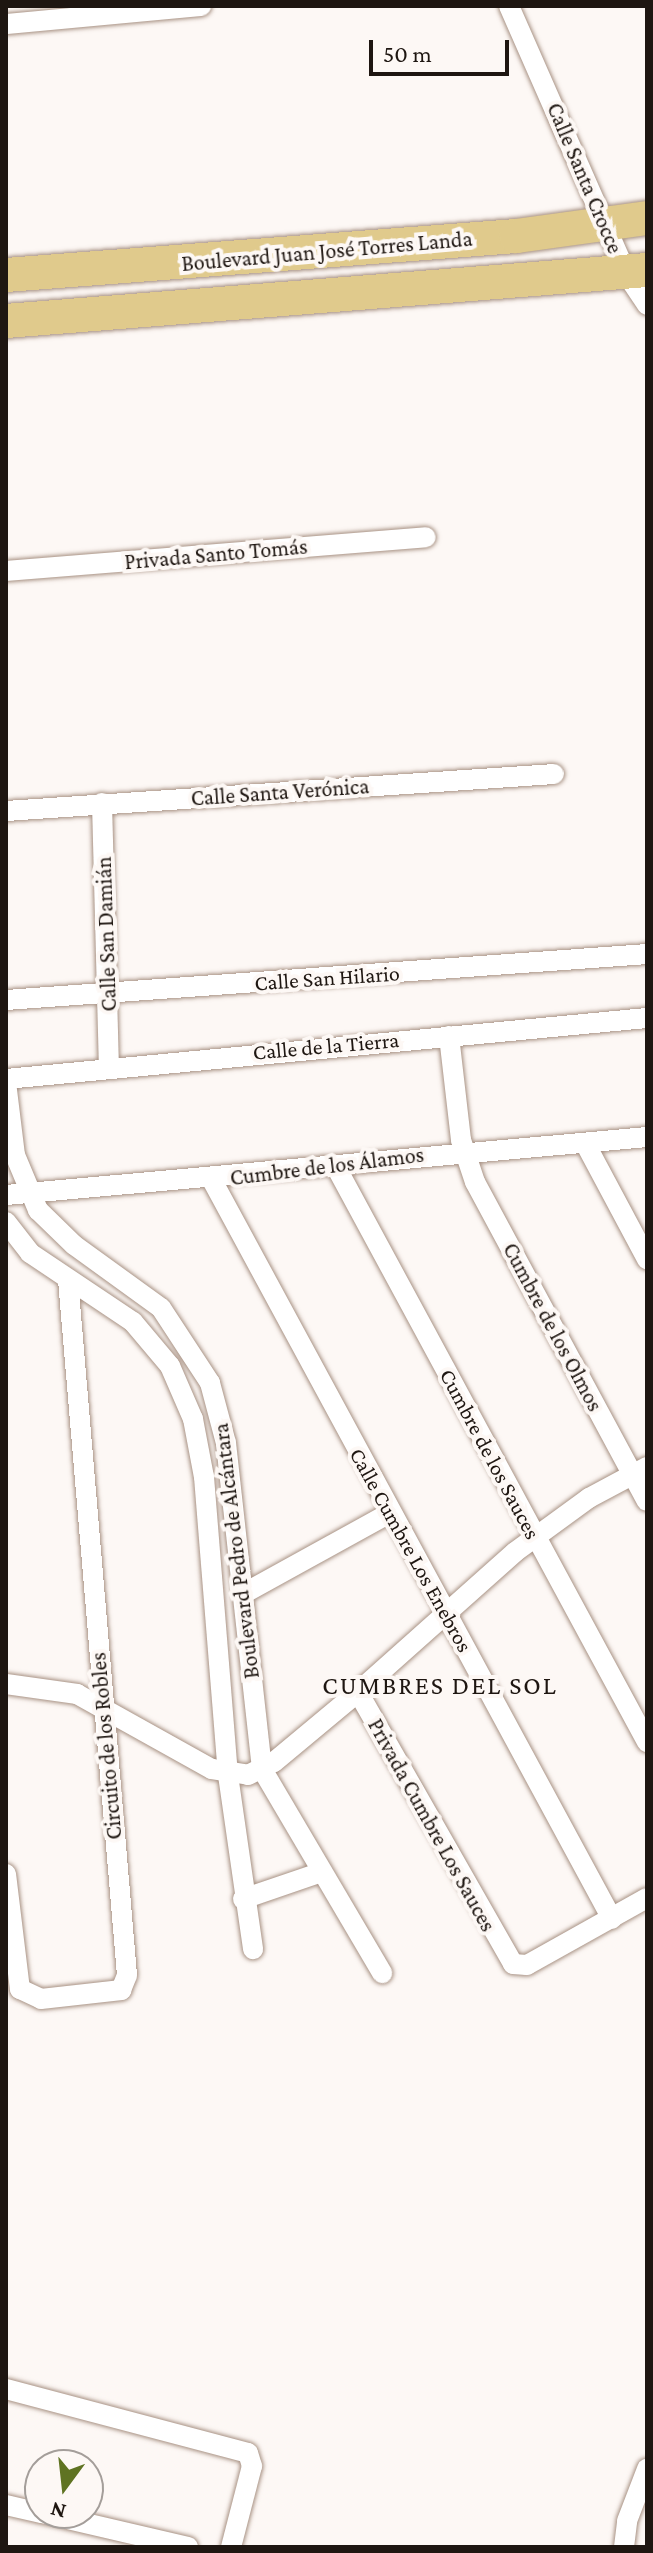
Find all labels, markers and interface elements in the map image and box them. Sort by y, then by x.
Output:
scale bar [373,24,513,74]
text: 50 m [383,40,432,67]
street label: Calle Santa Crocce [541,99,629,257]
street label: Boulevard Juan José Torres Landa [180,225,474,277]
street label: Privada Santo Tomás [123,533,309,575]
street label: Calle Santa Verónica [190,773,370,811]
street label: Calle San Damián [90,856,122,1012]
street label: Calle San Hilario [254,960,400,996]
street label: Calle de la Tierra [252,1026,400,1066]
street label: Cumbre de los Álamos [229,1141,425,1191]
street label: Cumbre de los Olmos [497,1238,609,1416]
street label: Cumbre de los Sauces [434,1364,546,1544]
street label: Boulevard Pedro de Alcántara [207,1422,265,1680]
street label: Calle Cumbre Los Enebros [344,1443,478,1657]
street label: Circuito de los Robles [85,1651,127,1841]
district label: CUMBRES DEL SOL [322,1670,558,1702]
street label: Privada Cumbre Los Sauces [362,1714,502,1936]
north arrow [24,2449,104,2529]
text: N [48,2497,69,2525]

